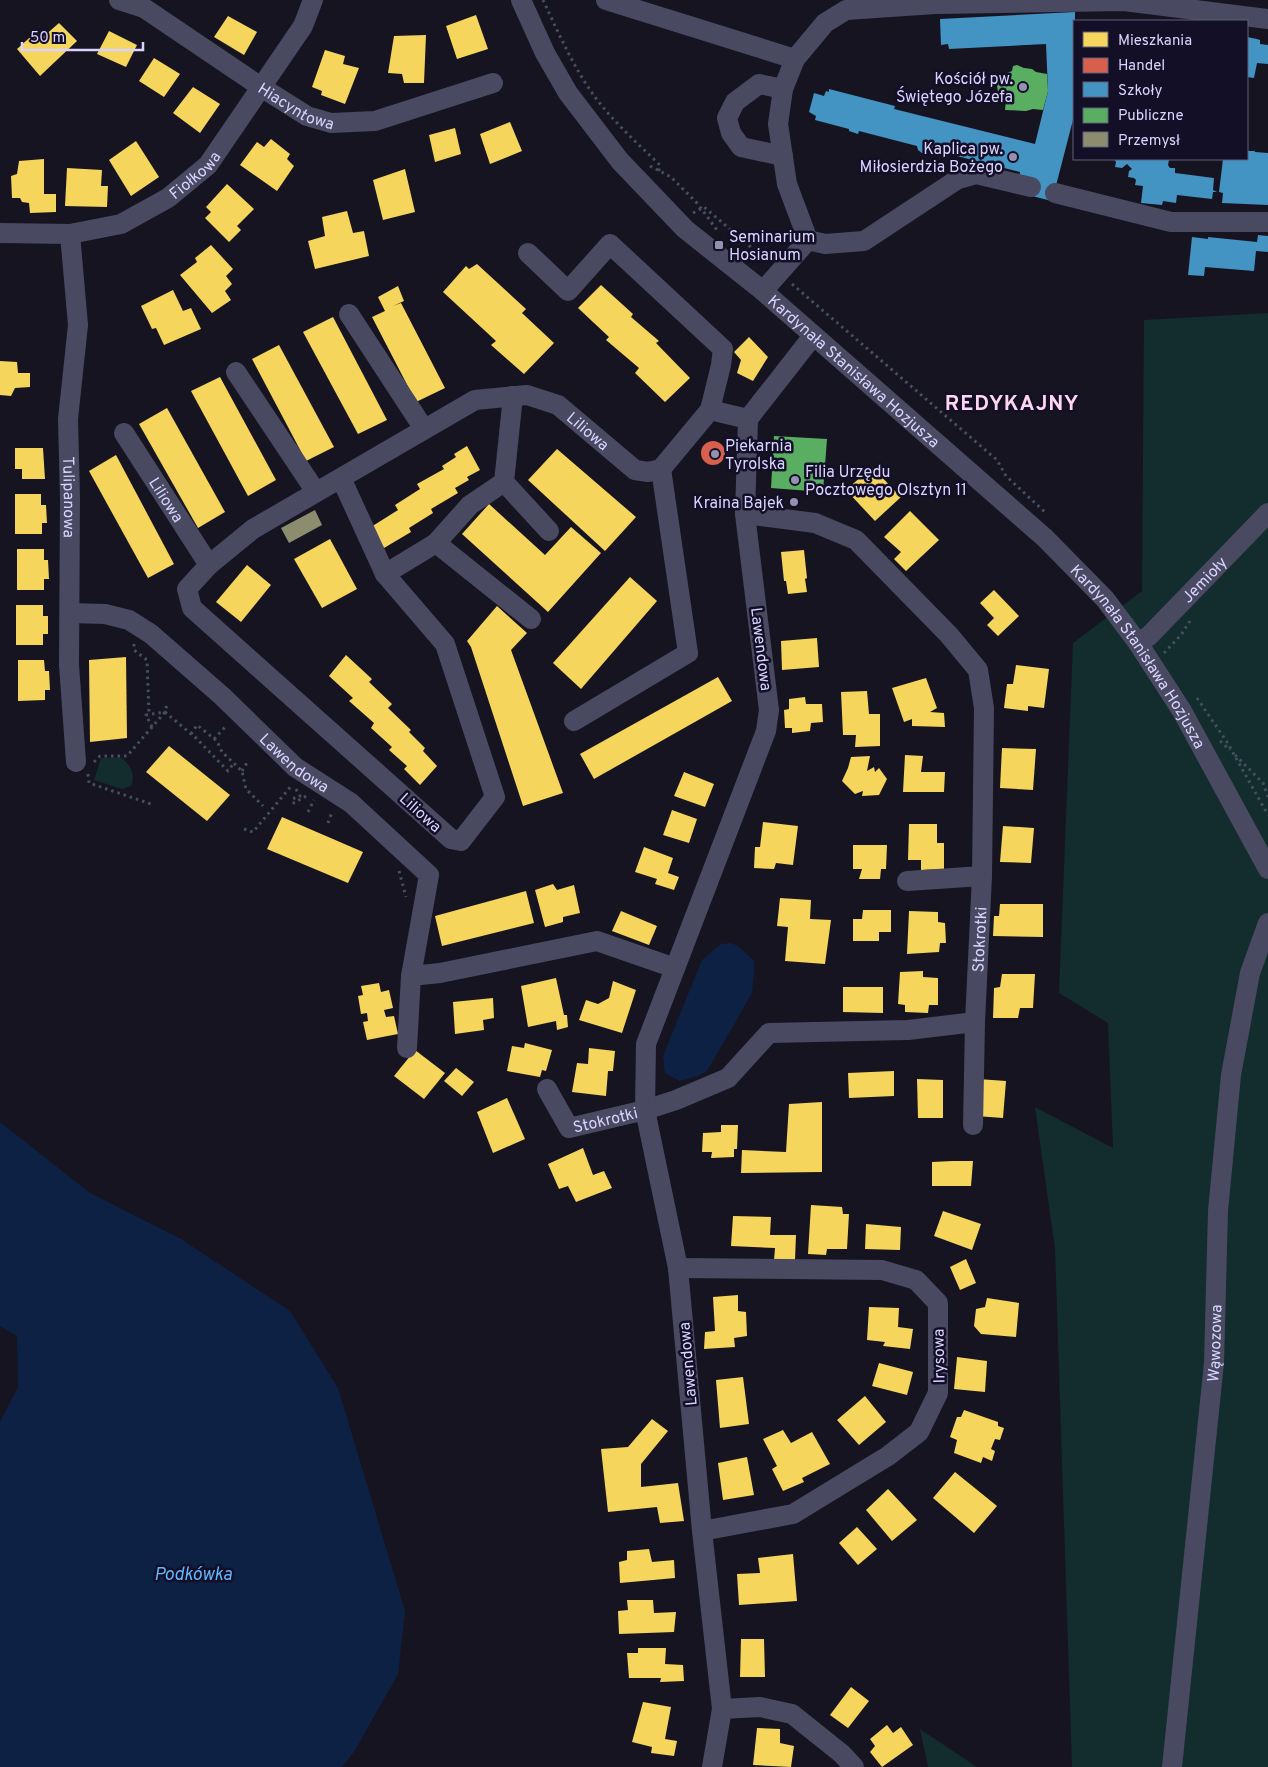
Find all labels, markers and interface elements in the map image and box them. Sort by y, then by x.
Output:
scale bar [22,20,144,52]
legend [1073,20,1248,160]
text: 50 m [30,29,65,48]
text: Mieszkania [1118,32,1192,51]
text: Handel [1118,57,1165,76]
place label: Kościół pw. Świętego Józefa [896,70,1013,108]
street label: Hiacyntowa [253,80,336,135]
marker: Kościół pw. Świętego Józefa [1017,81,1029,93]
text: Szkoły [1118,82,1162,101]
text: Publiczne [1118,107,1184,126]
text: Przemysł [1118,132,1180,151]
place label: Kaplica pw. Miłosierdzia Bożego [860,140,1003,178]
street label: Fiołkowa [166,148,226,205]
marker: Kaplica pw. Miłosierdzia Bożego [1007,151,1019,163]
place label: Seminarium Hosianum [729,228,815,266]
marker: Seminarium Hosianum [713,239,725,251]
street label: Kardynała Stanisława Hozjusza [763,292,943,453]
district label: REDYKAJNY [945,391,1079,418]
street label: Liliowa [562,408,613,456]
place label: Piekarnia Tyrolska [725,437,792,475]
marker: Piekarnia Tyrolska [709,448,721,460]
street label: Tulipanowa [57,456,78,538]
place label: Filia Urzędu Pocztowego Olsztyn 11 [805,463,967,501]
street label: Liliowa [143,474,187,527]
marker: Filia Urzędu Pocztowego Olsztyn 11 [789,474,801,486]
place label: Kraina Bajek [693,494,784,514]
marker: Kraina Bajek [788,496,800,508]
street label: Jemioły [1178,553,1232,608]
street label: Kardynała Stanisława Hozjusza [1065,561,1209,753]
street label: Lawendowa [745,606,775,692]
street label: Lawendowa [254,730,332,798]
street label: Liliowa [394,789,445,838]
street label: Stokrotki [969,906,993,973]
street label: Stokrotki [571,1104,640,1139]
street label: Wąwozowa [1204,1304,1228,1383]
street label: Lawendowa [675,1321,703,1407]
street label: Irysowa [930,1328,950,1384]
water label: Podkówka [154,1564,233,1587]

